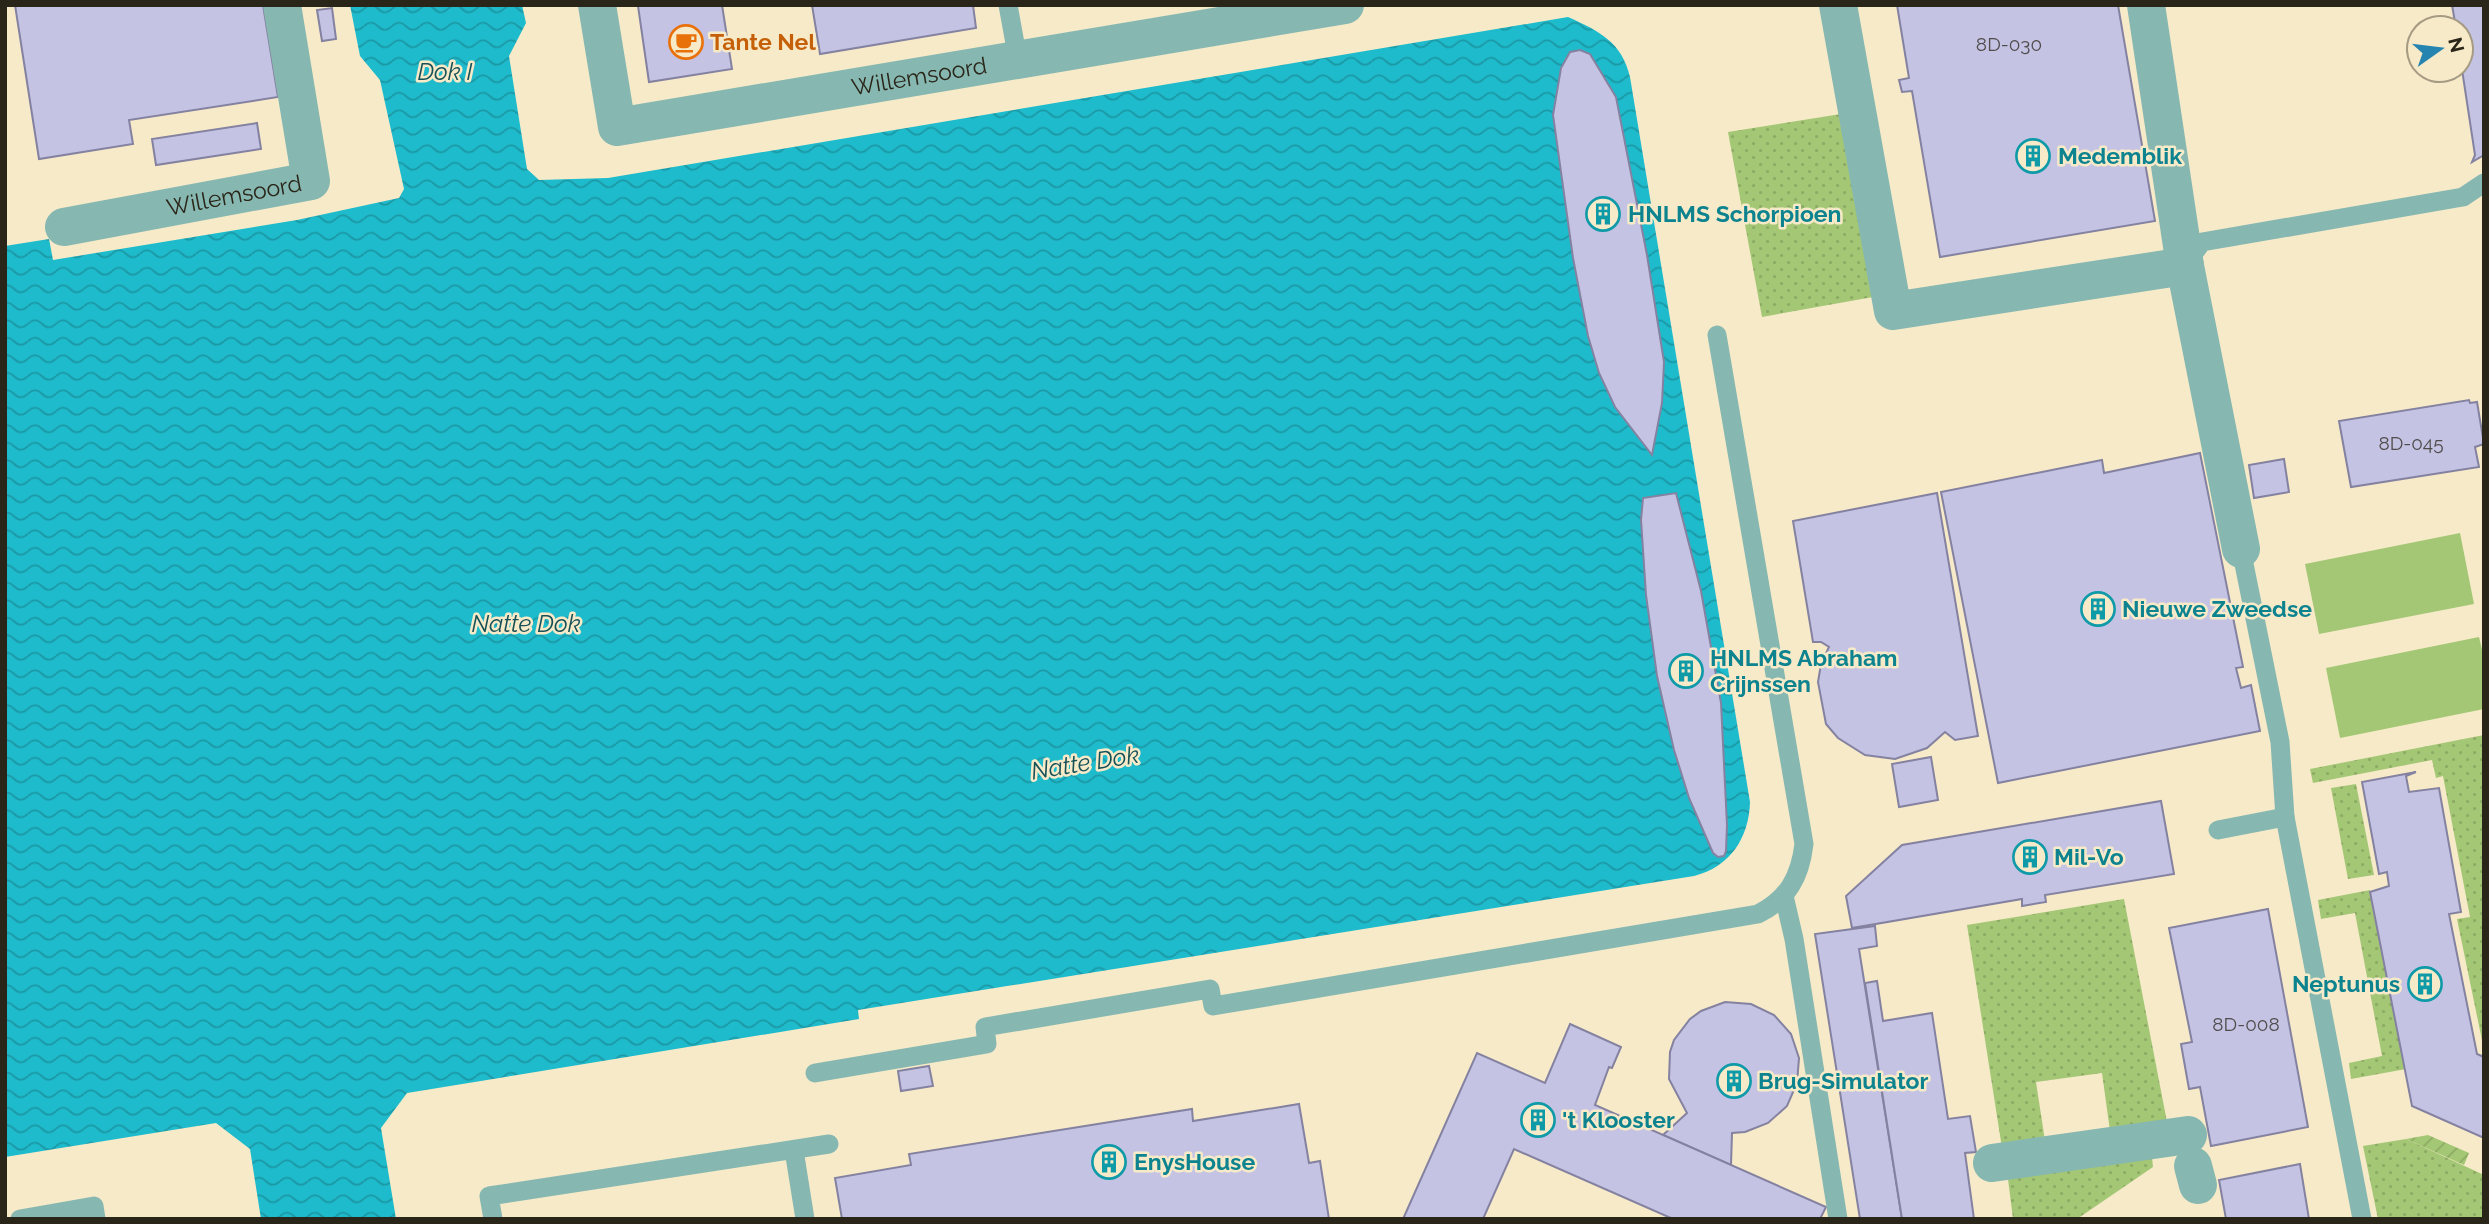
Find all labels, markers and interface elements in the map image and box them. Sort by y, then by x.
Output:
north arrow [2405,14,2475,84]
cafe icon: Tante Nel [667,23,705,61]
place label: Tante Nel [710,28,816,55]
house number: 8D-030 [1976,33,2042,55]
text: N [2444,35,2469,55]
street label: Willemsoord [849,51,989,100]
water label: Dok I [417,57,473,86]
building icon: Medemblik [2014,137,2052,175]
place label: Medemblik [2058,142,2182,169]
street label: Willemsoord [164,169,304,221]
building icon: HNLMS Schorpioen [1584,195,1622,233]
place label: HNLMS Schorpioen [1628,200,1842,227]
house number: 8D-045 [2378,432,2444,454]
building icon: Nieuwe Zweedse [2079,590,2117,628]
place label: Nieuwe Zweedse [2122,595,2312,622]
water label: Natte Dok [471,609,581,638]
place label: HNLMS Abraham Crijnssen [1710,644,1898,697]
building icon: HNLMS Abraham Crijnssen [1667,652,1705,690]
water label: Natte Dok [1029,740,1141,785]
building icon: Mil-Vo [2011,838,2049,876]
place label: Mil-Vo [2054,843,2124,870]
building icon: Neptunus [2406,965,2444,1003]
place label: Neptunus [2292,970,2400,997]
house number: 8D-008 [2212,1013,2280,1035]
building icon: Brug-Simulator [1715,1062,1753,1100]
place label: Brug-Simulator [1758,1067,1929,1094]
building icon: 't Klooster [1519,1101,1557,1139]
place label: 't Klooster [1562,1106,1675,1133]
building icon: EnysHouse [1090,1143,1128,1181]
place label: EnysHouse [1134,1148,1255,1175]

